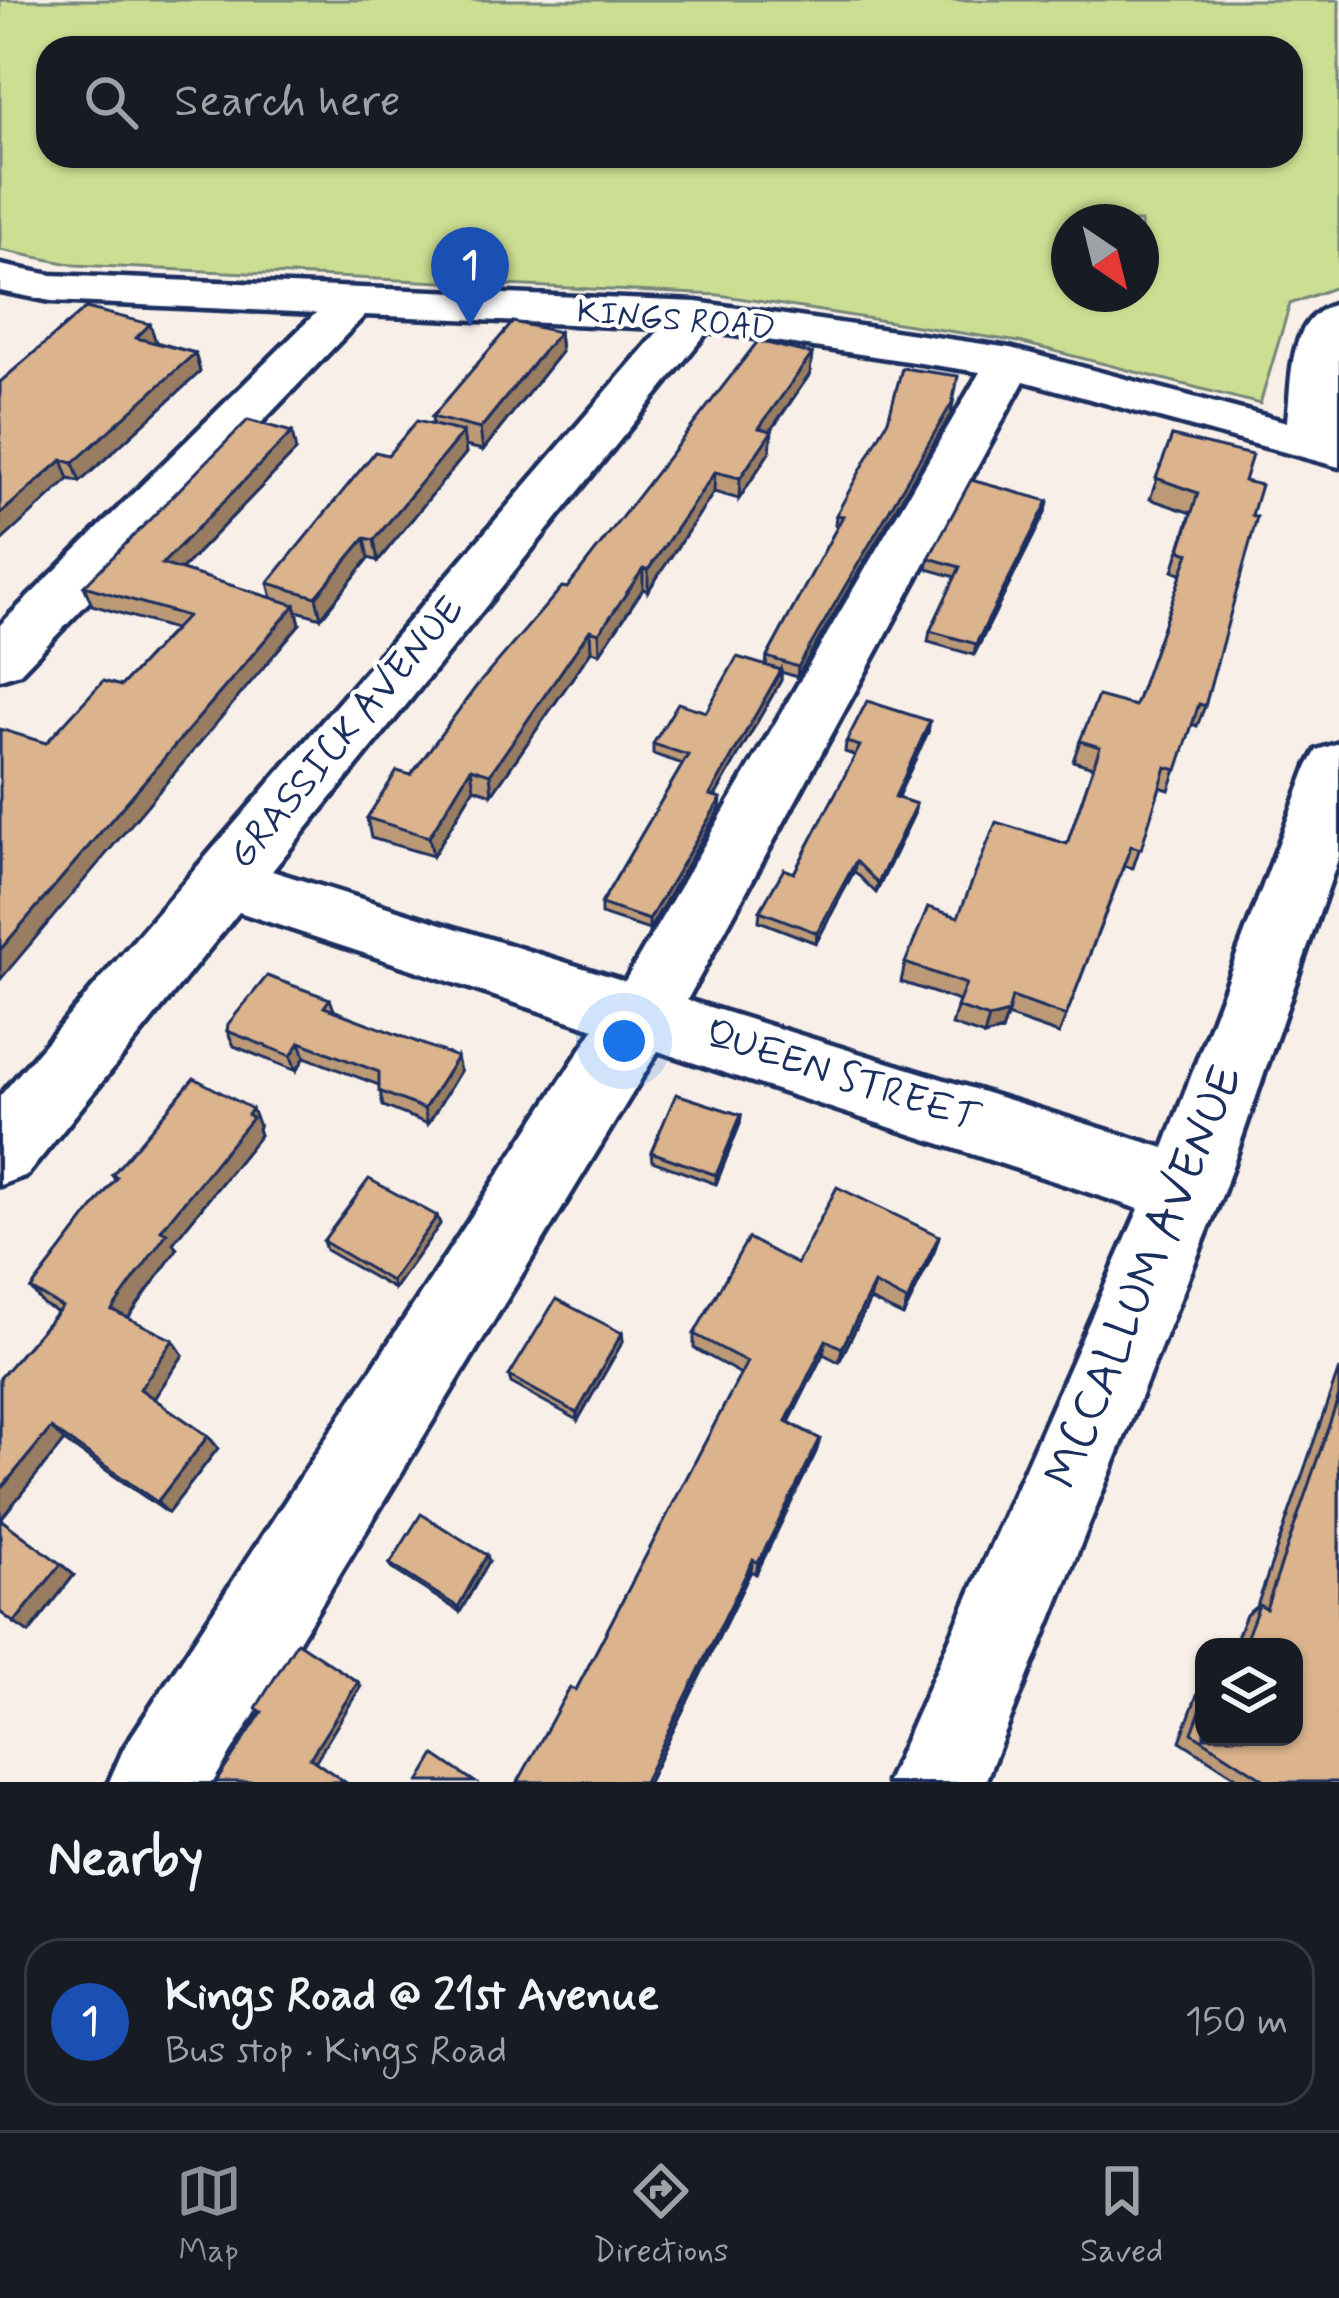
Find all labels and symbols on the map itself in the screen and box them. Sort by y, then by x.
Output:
north arrow [1051,204,1159,312]
pin: 1 [431,227,509,326]
street label: KINGS ROAD [575,290,777,352]
street label: GRASSICK AVENUE [218,586,476,880]
street label: QUEEN STREET [699,1009,986,1146]
your location [594,1011,654,1071]
street label: MCCALLUM AVENUE [1031,1056,1259,1498]

